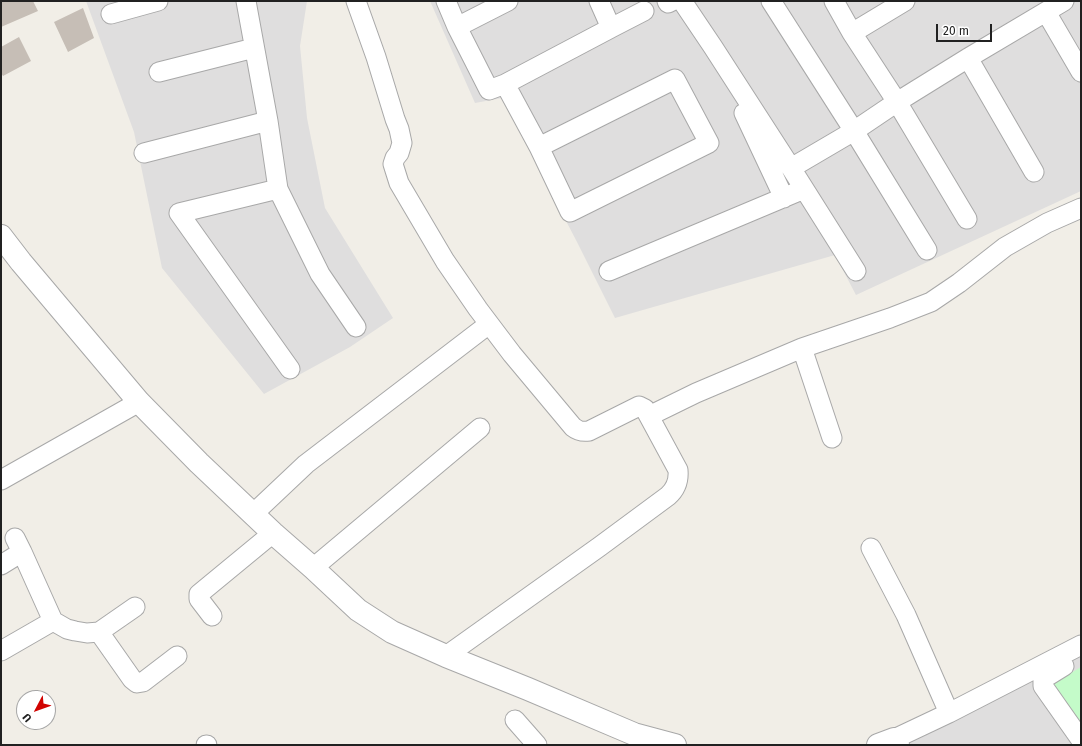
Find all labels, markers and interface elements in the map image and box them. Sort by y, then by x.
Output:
scale bar [938,16,994,42]
text: 20 m [943,24,969,38]
north arrow [16,690,56,730]
text: U [20,711,35,725]

